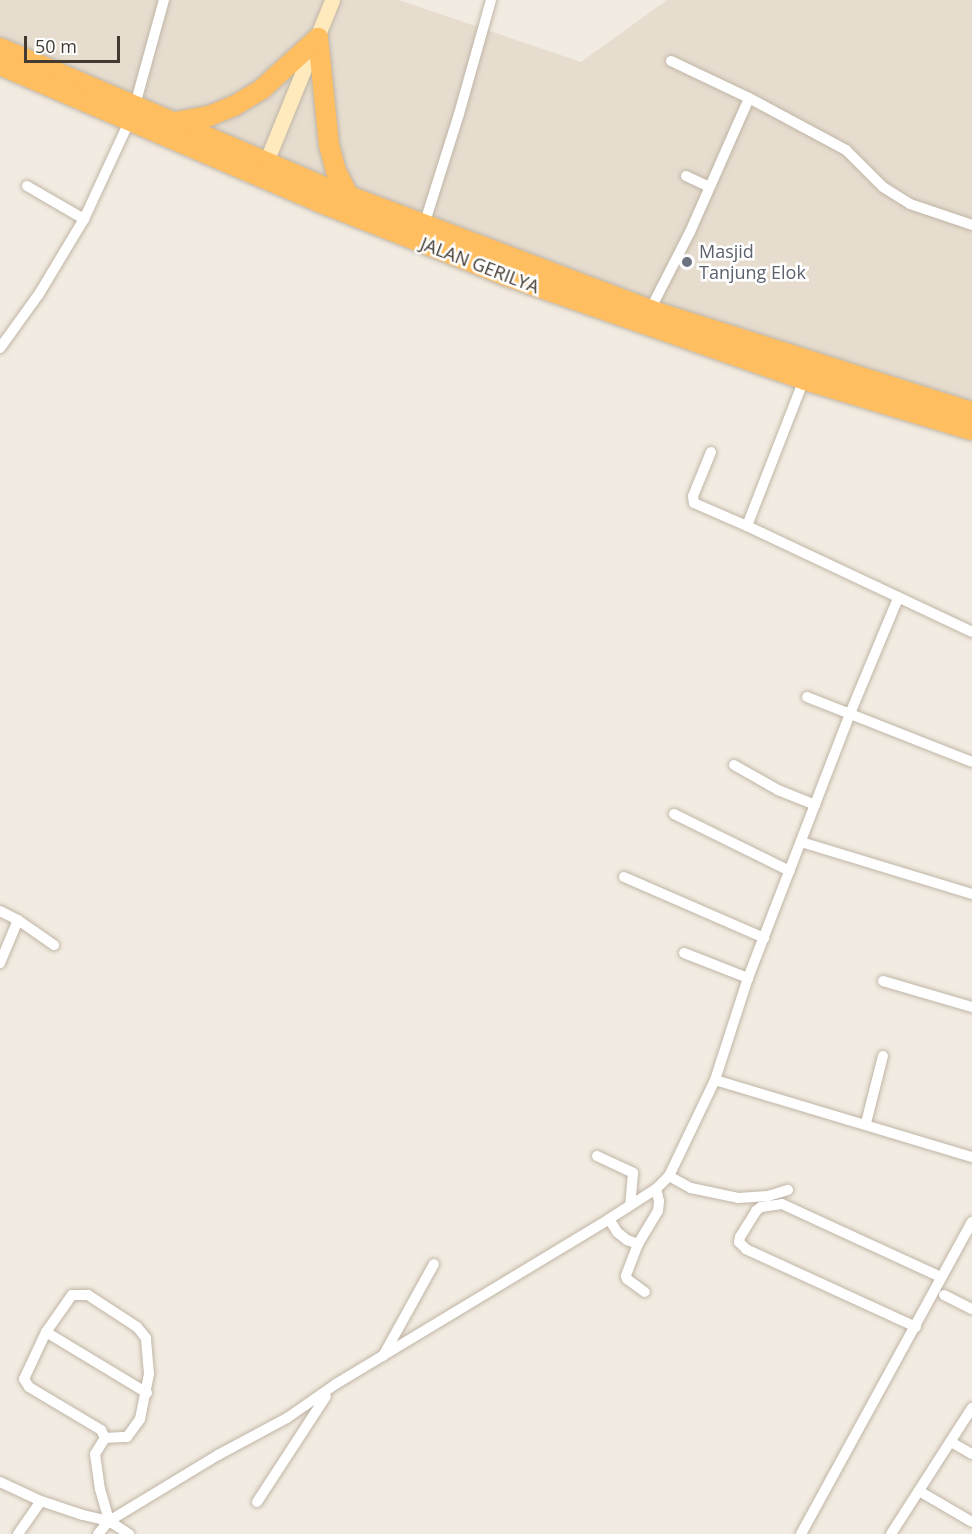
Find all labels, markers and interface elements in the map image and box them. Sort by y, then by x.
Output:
scale bar [27,24,123,62]
text: 50 m [35,34,77,58]
street label: JALAN GERILYA [418,232,542,298]
place label: Masjid Tanjung Elok [699,241,806,284]
marker: Masjid Tanjung Elok [680,255,694,269]

